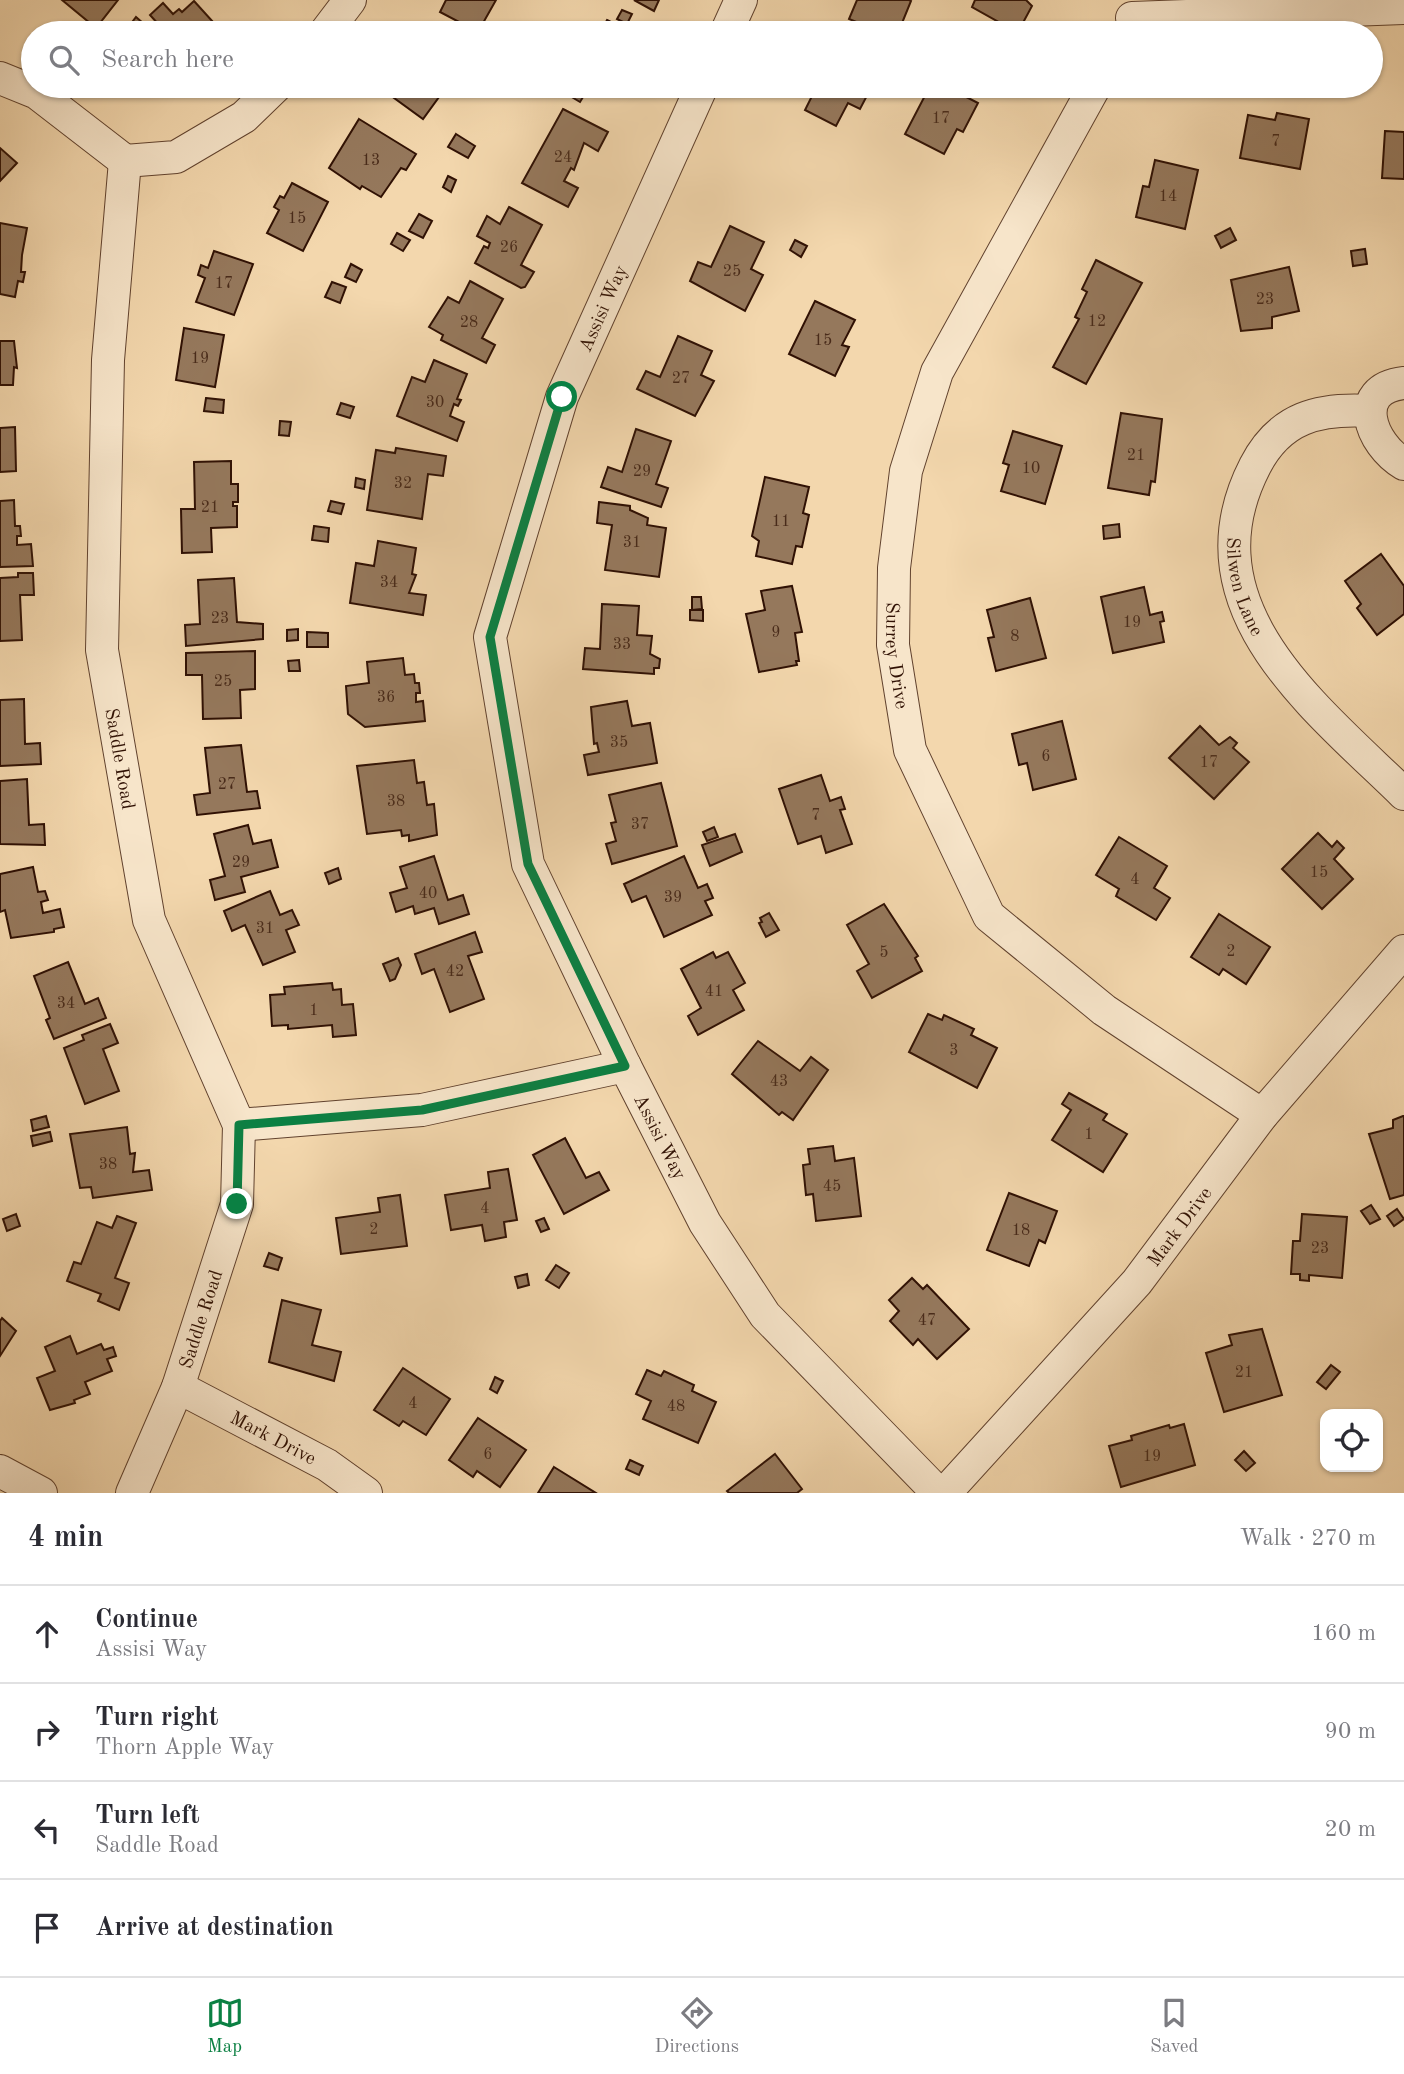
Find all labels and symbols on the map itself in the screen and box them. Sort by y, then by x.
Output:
house number: 17 [932,111,950,127]
house number: 7 [1271,134,1281,150]
house number: 24 [554,150,572,166]
house number: 13 [362,153,380,169]
house number: 14 [1159,189,1177,205]
house number: 15 [288,211,306,227]
house number: 26 [500,240,518,256]
street label: Assisi Way [577,263,632,355]
house number: 25 [723,264,741,280]
house number: 17 [215,276,233,292]
house number: 23 [1256,292,1274,308]
house number: 12 [1088,314,1106,330]
house number: 28 [460,315,478,331]
house number: 15 [814,333,832,349]
house number: 19 [191,351,209,367]
house number: 27 [672,371,690,387]
route start [546,381,577,412]
house number: 30 [426,395,444,411]
house number: 21 [1127,448,1145,464]
house number: 10 [1022,461,1040,477]
house number: 29 [633,464,651,480]
house number: 32 [394,476,412,492]
house number: 21 [201,500,219,516]
house number: 11 [772,514,790,530]
house number: 31 [623,535,641,551]
street label: Silwen Lane [1222,537,1265,640]
house number: 34 [380,575,398,591]
street label: Surrey Drive [881,602,910,711]
house number: 23 [211,611,229,627]
house number: 19 [1123,615,1141,631]
house number: 9 [771,625,781,641]
house number: 8 [1010,629,1020,645]
house number: 33 [613,637,631,653]
house number: 25 [214,674,232,690]
house number: 36 [377,690,395,706]
street label: Saddle Road [100,707,137,811]
house number: 35 [610,735,628,751]
house number: 6 [1041,749,1051,765]
house number: 17 [1200,755,1218,771]
house number: 27 [218,777,236,793]
house number: 38 [387,794,405,810]
house number: 7 [811,808,821,824]
house number: 37 [631,817,649,833]
house number: 29 [232,855,250,871]
house number: 15 [1310,865,1328,881]
house number: 4 [1130,872,1140,888]
house number: 40 [419,886,437,902]
house number: 39 [664,890,682,906]
house number: 31 [256,921,274,937]
house number: 2 [1226,944,1236,960]
house number: 5 [879,945,889,961]
house number: 42 [446,964,464,980]
house number: 41 [705,984,723,1000]
house number: 34 [57,996,75,1012]
house number: 1 [309,1003,319,1019]
house number: 3 [949,1043,959,1059]
house number: 43 [770,1074,788,1090]
street label: Assisi Way [629,1092,688,1183]
house number: 1 [1084,1127,1094,1143]
house number: 38 [99,1157,117,1173]
house number: 45 [823,1179,841,1195]
street label: Mark Drive [1145,1184,1217,1271]
route end [221,1188,252,1219]
house number: 4 [480,1201,490,1217]
house number: 2 [369,1222,379,1238]
house number: 18 [1012,1223,1030,1239]
house number: 23 [1311,1241,1329,1257]
street label: Saddle Road [178,1268,227,1371]
house number: 47 [918,1313,936,1329]
house number: 21 [1235,1365,1253,1381]
house number: 4 [408,1396,418,1412]
house number: 48 [667,1399,685,1415]
street label: Mark Drive [226,1409,319,1470]
house number: 6 [483,1447,493,1463]
house number: 19 [1143,1449,1161,1465]

